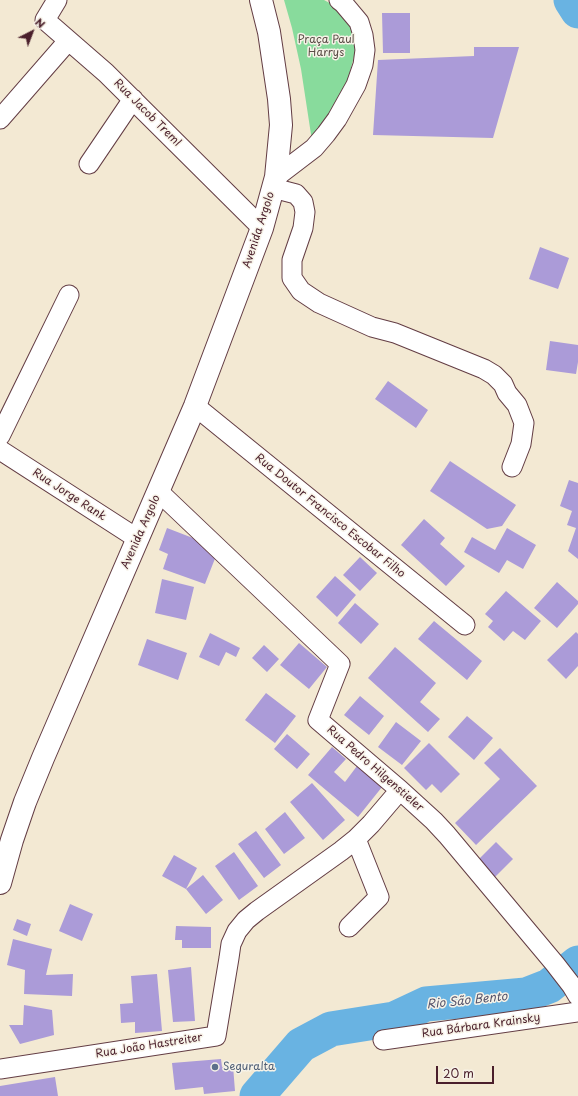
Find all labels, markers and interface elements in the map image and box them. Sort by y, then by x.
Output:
north arrow [12,12,52,52]
text: N [31,13,49,32]
park label: Praça Paul Harrys [298,33,354,59]
street label: Rua Jacob Treml [111,77,183,149]
street label: Avenida Argolo [240,190,278,270]
street label: Rua Doutor Francisco Escobar Filho [252,451,408,581]
street label: Rua Jorge Rank [30,466,108,524]
street label: Avenida Argolo [119,493,163,571]
street label: Rua Pedro Hilgenstieler [324,723,426,815]
water label: Rio São Bento [426,990,508,1012]
street label: Rua Bárbara Krainsky [421,1011,541,1041]
street label: Rua João Hastreiter [95,1031,203,1061]
scale bar [438,1058,496,1084]
place label: Seguralta [223,1060,275,1074]
marker: Seguralta [210,1062,220,1072]
text: 20 m [443,1064,474,1082]

